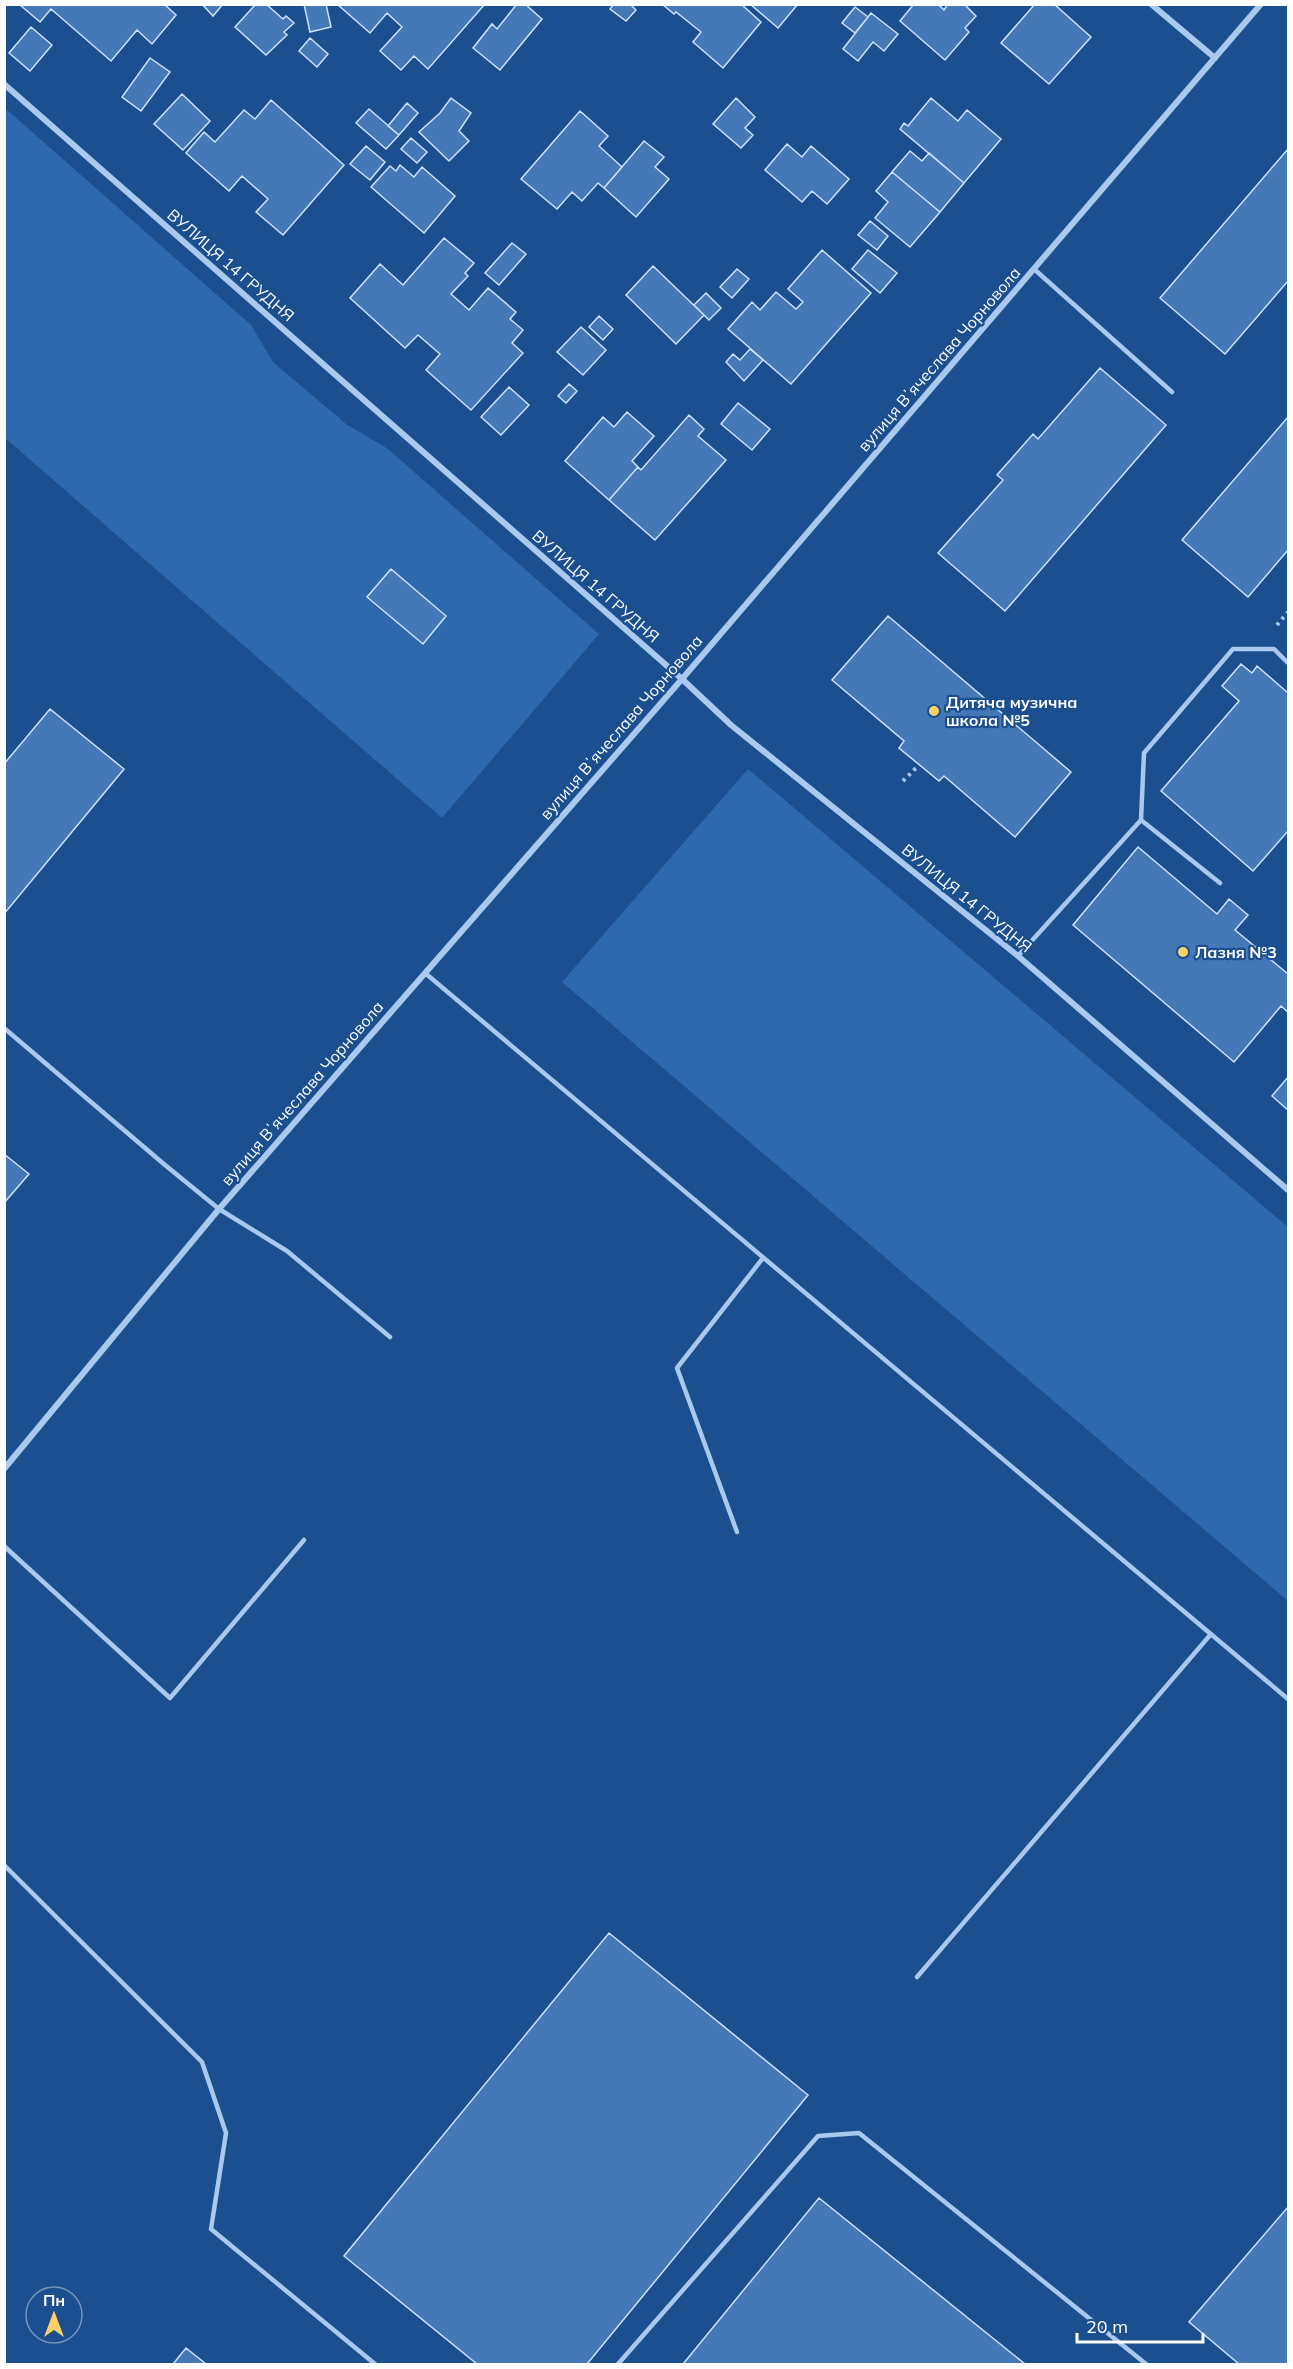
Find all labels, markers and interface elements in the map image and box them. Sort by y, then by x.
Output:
street label: ВУЛИЦЯ 14 ГРУДНЯ [163,204,299,326]
street label: вулиця Вʼячеслава Чорновола [853,263,1025,455]
street label: ВУЛИЦЯ 14 ГРУДНЯ [528,525,664,647]
street label: вулиця Вʼячеслава Чорновола [535,631,707,823]
place label: Дитяча музична школа №5 [946,692,1077,730]
marker: Дитяча музична школа №5 [927,704,941,718]
street label: ВУЛИЦЯ 14 ГРУДНЯ [898,839,1036,957]
place label: Лазня №3 [1195,942,1277,962]
marker: Лазня №3 [1176,945,1190,959]
street label: вулиця Вʼячеслава Чорновола [216,997,388,1189]
north arrow [24,2285,84,2345]
text: Пн [43,2290,65,2310]
scale bar [1077,2306,1203,2344]
text: 20 m [1086,2315,1128,2338]

